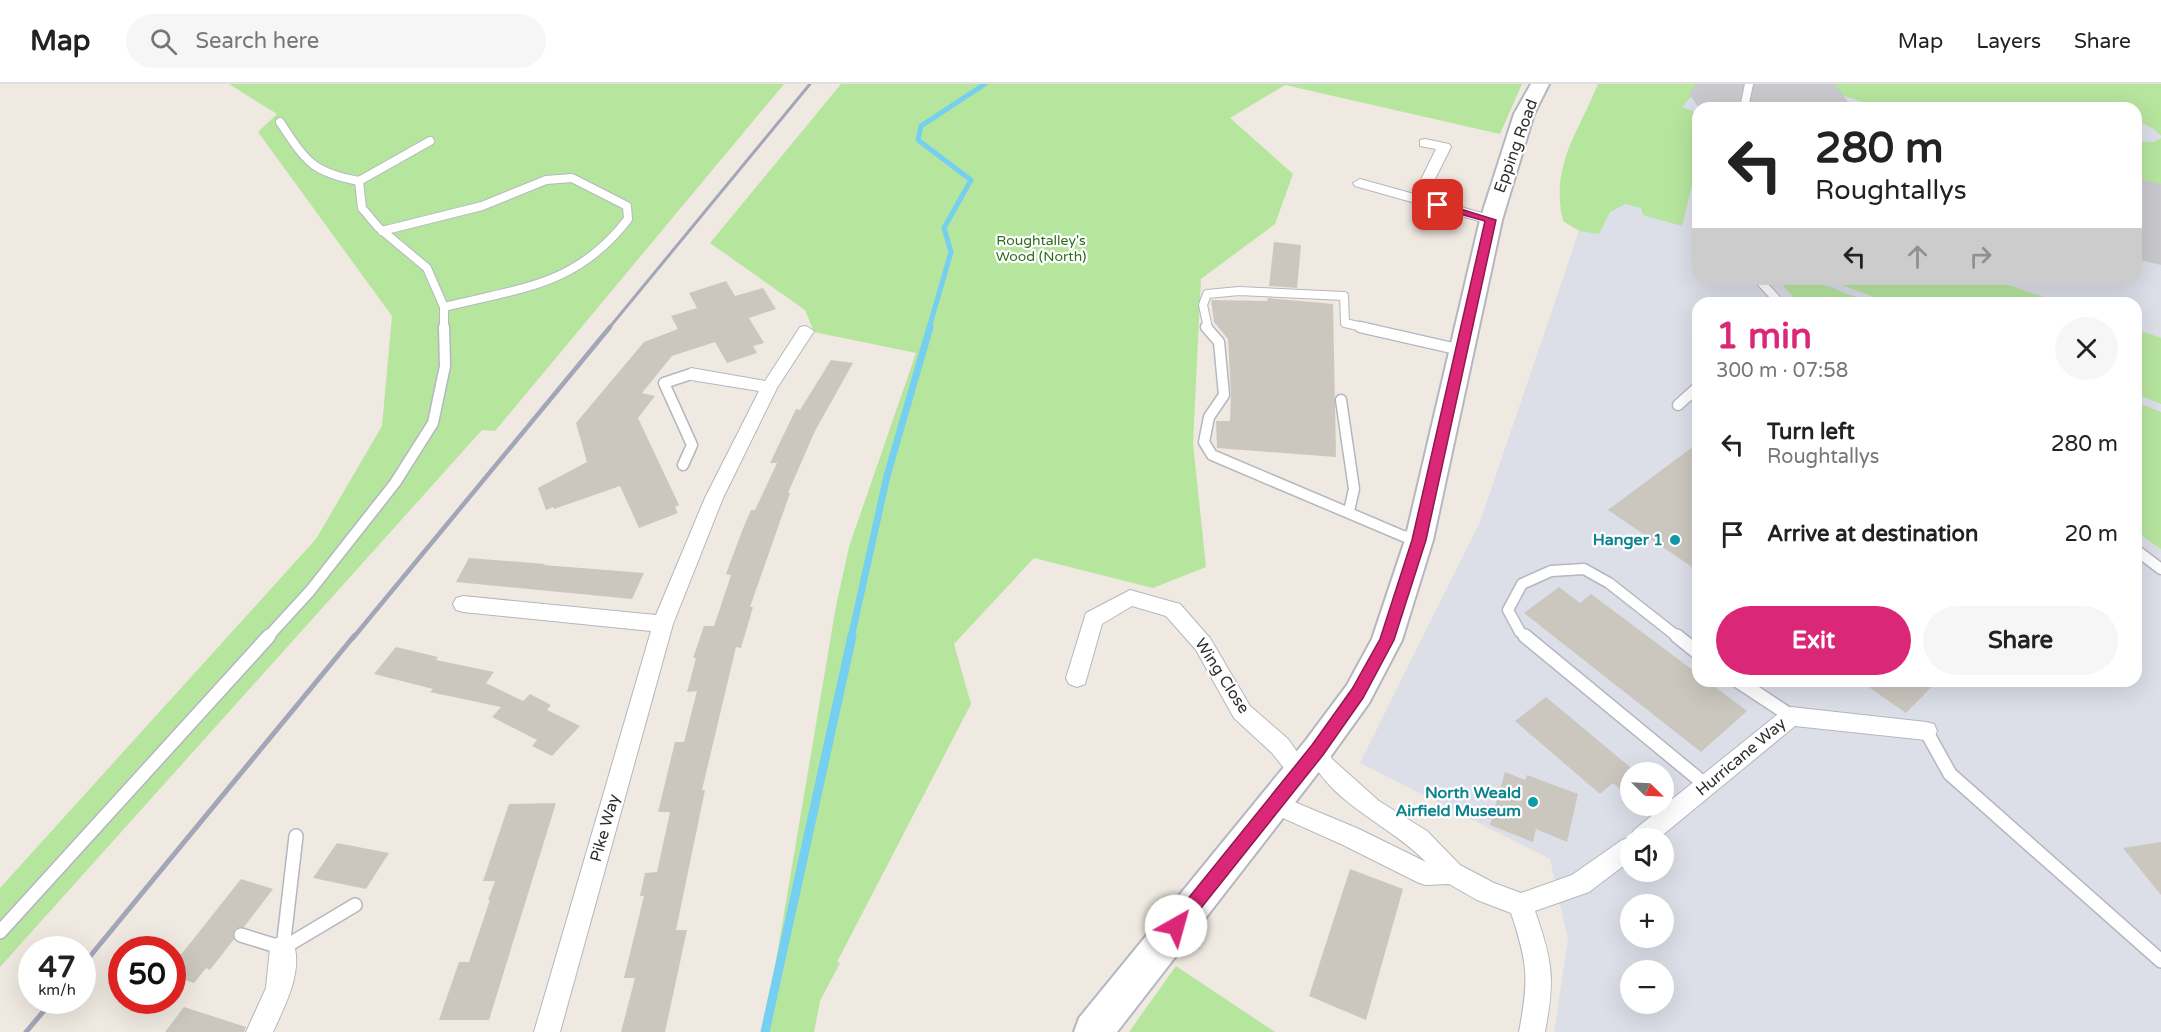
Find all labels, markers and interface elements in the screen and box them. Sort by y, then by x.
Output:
search box [126,14,546,68]
text: Map [30,24,90,58]
icon: search [147,25,180,58]
text: Search here [195,28,319,54]
text: Map [1898,29,1943,54]
text: Layers [1976,29,2041,54]
text: Share [2074,29,2131,54]
street label: Epping Road [1490,96,1542,196]
text: 280 m [1815,123,1944,174]
icon: left [1716,126,1794,204]
text: Roughtallys [1815,174,1967,207]
pin [1412,179,1463,230]
icon: arrive [1421,188,1454,221]
park label: Roughtalley's Wood (North) [996,232,1086,265]
icon: left [1838,240,1871,273]
icon: ahead [1901,240,1934,273]
icon: right [1964,240,1997,273]
text: 1 min [1716,315,1812,358]
button: close [2055,317,2118,380]
text: 300 m · 07:58 [1716,359,1848,383]
text: Turn left [1767,419,1855,445]
icon: left [1716,428,1749,461]
text: 280 m [2051,431,2118,457]
text: Roughtallys [1767,445,1879,469]
icon: arrive [1716,518,1749,551]
text: Arrive at destination [1767,521,1978,547]
text: 20 m [2064,521,2118,547]
place label: Hanger 1 [1593,530,1663,550]
marker: Hanger 1 [1668,533,1682,547]
button: Exit [1716,606,1911,675]
button: Share [1923,606,2118,675]
street label: Wing Close [1190,635,1254,717]
street label: Hurricane Way [1692,713,1790,800]
north arrow [1620,762,1674,816]
map controls [1620,762,1674,1014]
place label: North Weald Airfield Museum [1395,783,1521,821]
street label: Pike Way [586,792,624,864]
marker: North Weald Airfield Museum [1526,795,1540,809]
button: sound [1620,828,1674,882]
position arrow [1144,894,1208,958]
button: + [1620,894,1674,948]
speed limit sign: 50 [108,936,186,1014]
text: 47 [38,949,76,986]
button: − [1620,960,1674,1014]
text: km/h [38,981,76,999]

